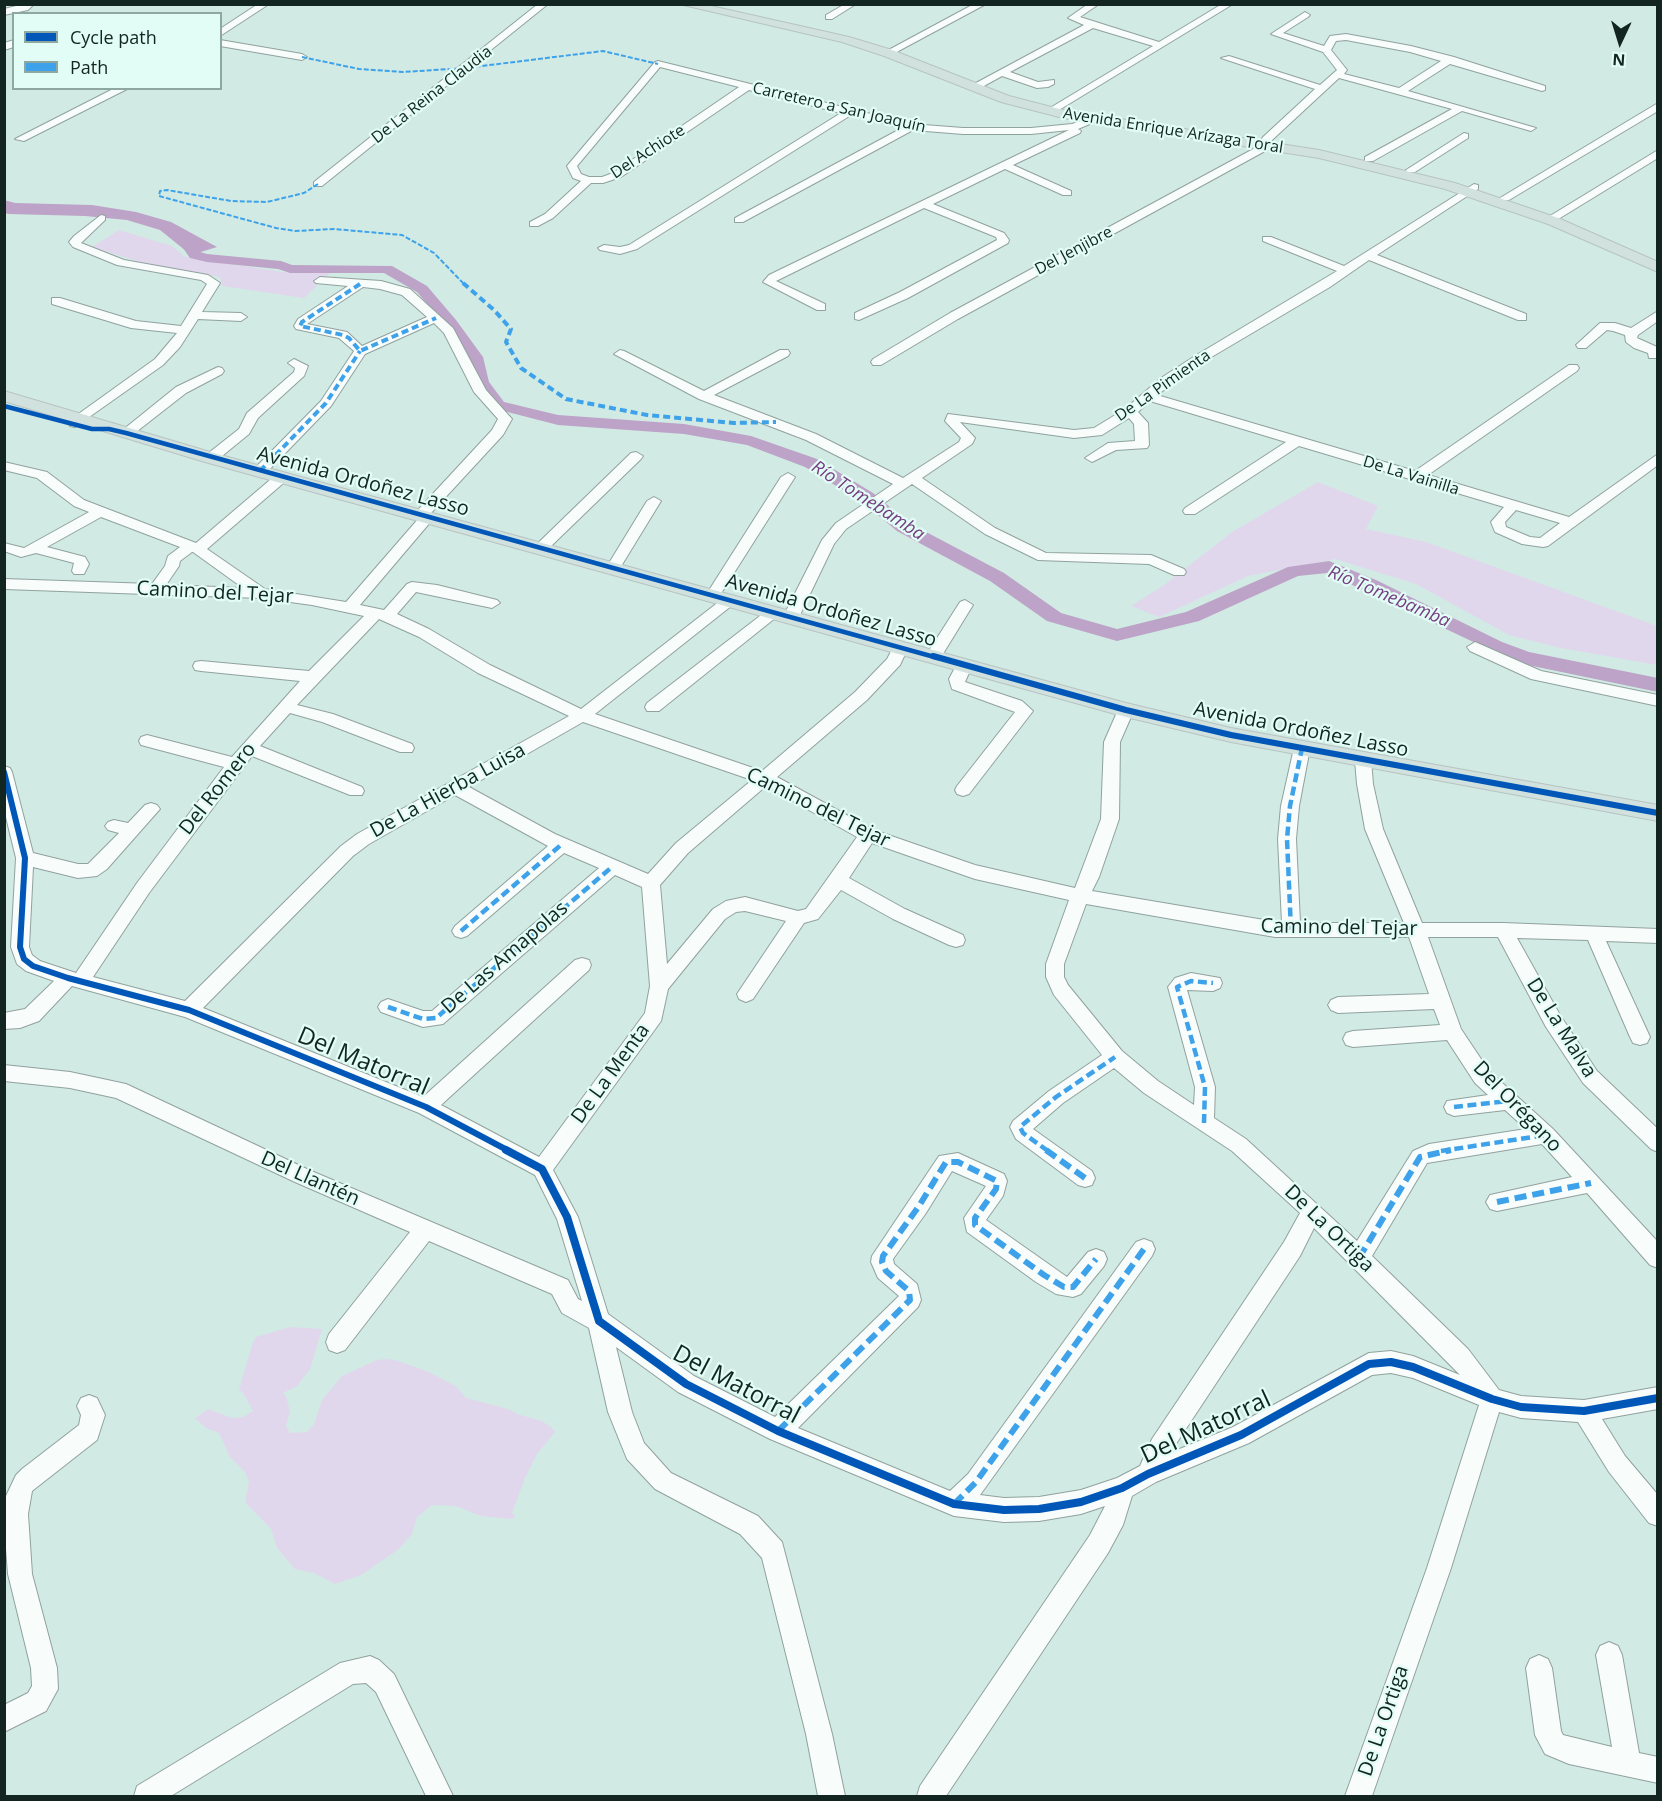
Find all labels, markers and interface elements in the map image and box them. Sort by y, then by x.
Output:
legend [12,12,222,90]
north arrow [1590,12,1650,72]
text: Cycle path [70,25,157,49]
street label: De La Reina Claudia [368,42,496,148]
text: N [1611,49,1626,71]
text: Path [70,55,108,79]
street label: Carretero a San Joaquín [751,79,927,137]
street label: Avenida Enrique Arízaga Toral [1062,104,1284,158]
street label: Del Achiote [607,121,689,183]
street label: Del Jenjibre [1032,223,1116,279]
street label: De La Pimienta [1112,346,1214,426]
street label: Avenida Ordoñez Lasso [254,442,472,522]
street label: De La Vainilla [1361,452,1461,500]
water label: Río Tomebamba [807,456,929,546]
water label: Río Tomebamba [1325,562,1453,632]
street label: Avenida Ordoñez Lasso [723,569,939,653]
street label: Camino del Tejar [136,577,294,609]
street label: Avenida Ordoñez Lasso [1191,697,1411,763]
street label: Del Romero [175,738,261,840]
street label: De La Hierba Luisa [366,738,530,844]
street label: Camino del Tejar [742,763,894,853]
street label: De Las Amapolas [437,897,573,1019]
street label: Camino del Tejar [1260,915,1418,941]
street label: De La Malva [1521,974,1601,1082]
street label: De La Menta [567,1019,655,1129]
street label: Del Matorral [293,1021,433,1103]
street label: Del Orégano [1468,1057,1566,1157]
street label: Del Llantén [257,1147,363,1211]
street label: De La Ortiga [1279,1180,1379,1278]
street label: Del Matorral [667,1339,805,1431]
street label: Del Matorral [1136,1385,1276,1471]
street label: De La Ortiga [1354,1662,1414,1780]

